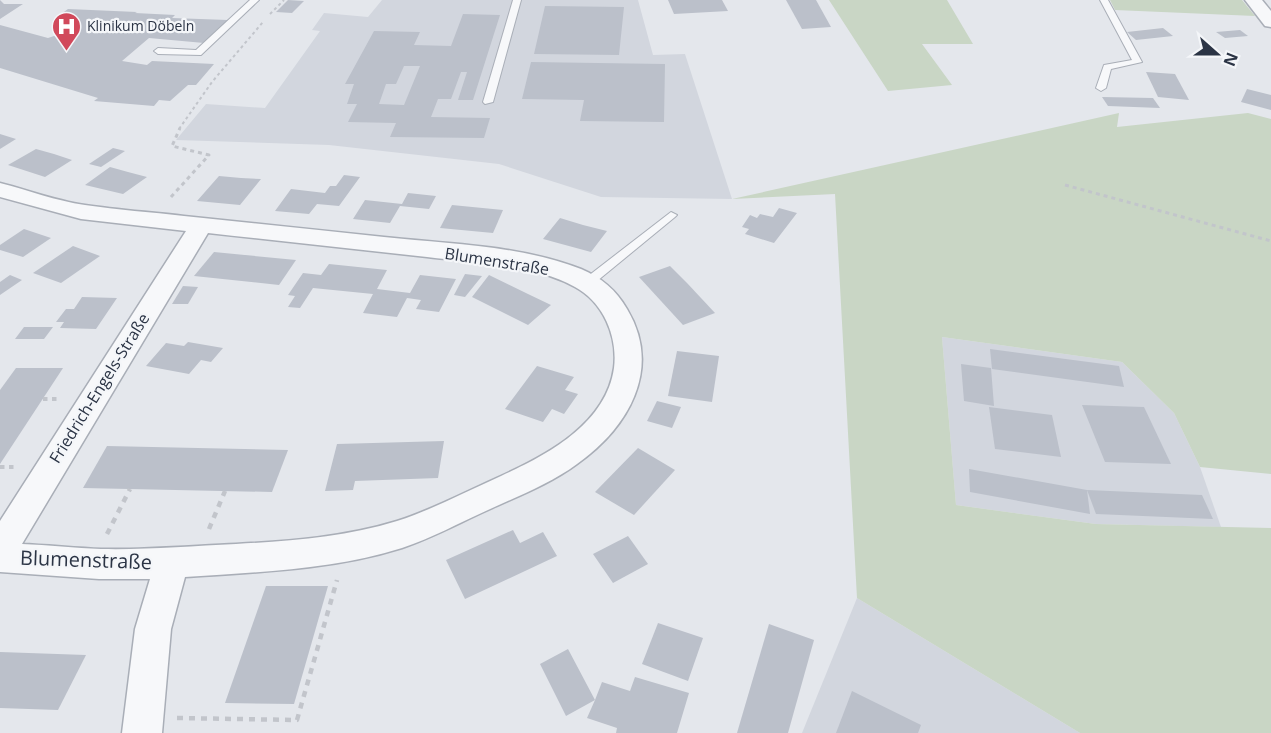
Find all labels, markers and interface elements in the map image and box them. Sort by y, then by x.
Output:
hospital icon: Klinikum Döbeln [50,10,82,52]
place label: Klinikum Döbeln [87,16,194,35]
north arrow [1187,24,1247,84]
text: N [1218,49,1244,69]
street label: Blumenstraße [443,242,551,280]
street label: Friedrich-Engels-Straße [44,309,154,467]
street label: Blumenstraße [20,544,152,575]

